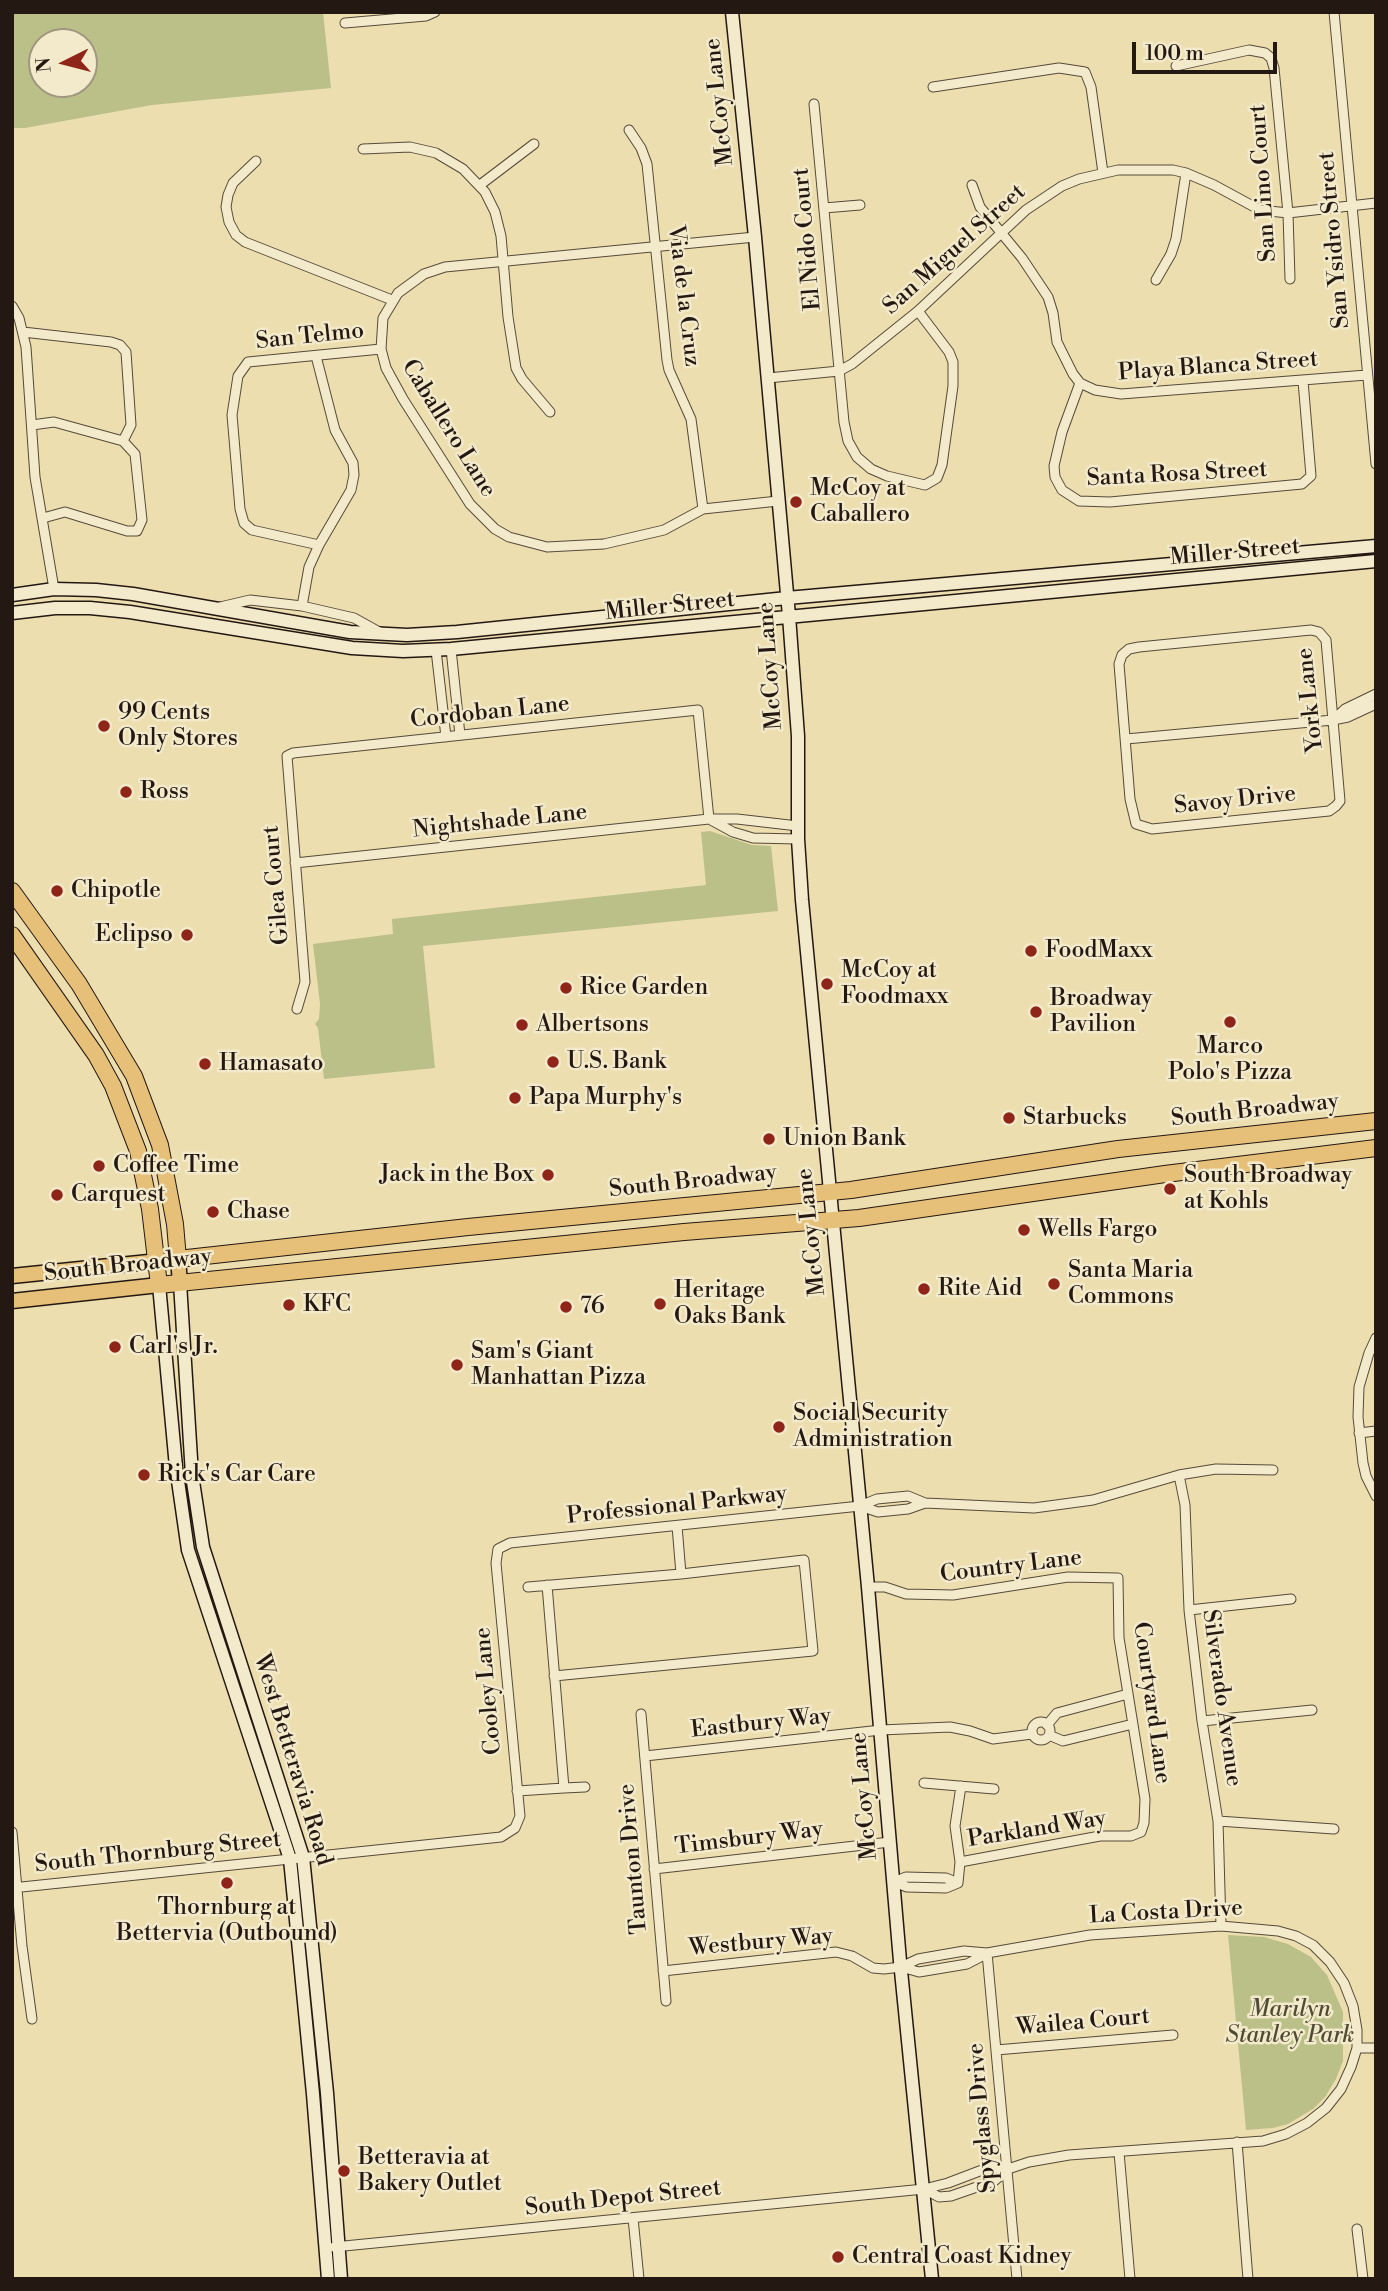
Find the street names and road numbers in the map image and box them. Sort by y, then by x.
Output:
street label: McCoy Lane [700,37,740,167]
street label: San Lino Court [1245,103,1283,263]
street label: San Ysidro Street [1314,150,1356,330]
street label: El Nido Court [788,166,828,312]
street label: San Miguel Street [878,179,1032,321]
street label: Via de la Cruz [661,224,705,368]
street label: San Telmo [254,318,366,356]
street label: Playa Blanca Street [1117,346,1319,388]
street label: Caballero Lane [395,355,501,503]
street label: Santa Rosa Street [1086,456,1268,494]
street label: Miller Street [1169,534,1301,572]
street label: Miller Street [604,586,736,628]
street label: McCoy Lane [753,601,789,731]
street label: York Lane [1292,646,1330,754]
street label: Cordoban Lane [409,691,571,735]
street label: Savoy Drive [1173,781,1297,821]
street label: Nightshade Lane [411,799,589,845]
street label: Gilea Court [258,824,296,946]
street label: South Broadway [1170,1088,1340,1134]
street label: South Broadway [608,1159,778,1205]
street label: McCoy Lane [792,1167,832,1297]
street label: South Broadway [43,1243,213,1289]
street label: Professional Parkway [565,1481,789,1531]
street label: Country Lane [939,1545,1083,1589]
street label: Silverado Avenue [1195,1608,1247,1788]
street label: Courtyard Lane [1126,1620,1176,1786]
street label: Cooley Lane [470,1626,508,1756]
street label: West Betteravia Road [247,1651,337,1869]
street label: Eastbury Way [689,1703,833,1745]
street label: McCoy Lane [846,1731,884,1861]
street label: Taunton Drive [614,1783,654,1935]
street label: Parkland Way [966,1805,1108,1855]
street label: Timsbury Way [673,1816,825,1862]
street label: South Thornburg Street [33,1826,283,1880]
street label: La Costa Drive [1088,1895,1244,1931]
street label: Westbury Way [688,1923,834,1963]
street label: Wailea Court [1015,2003,1151,2043]
street label: Spyglass Drive [963,2042,1003,2194]
street label: South Depot Street [524,2175,722,2223]

